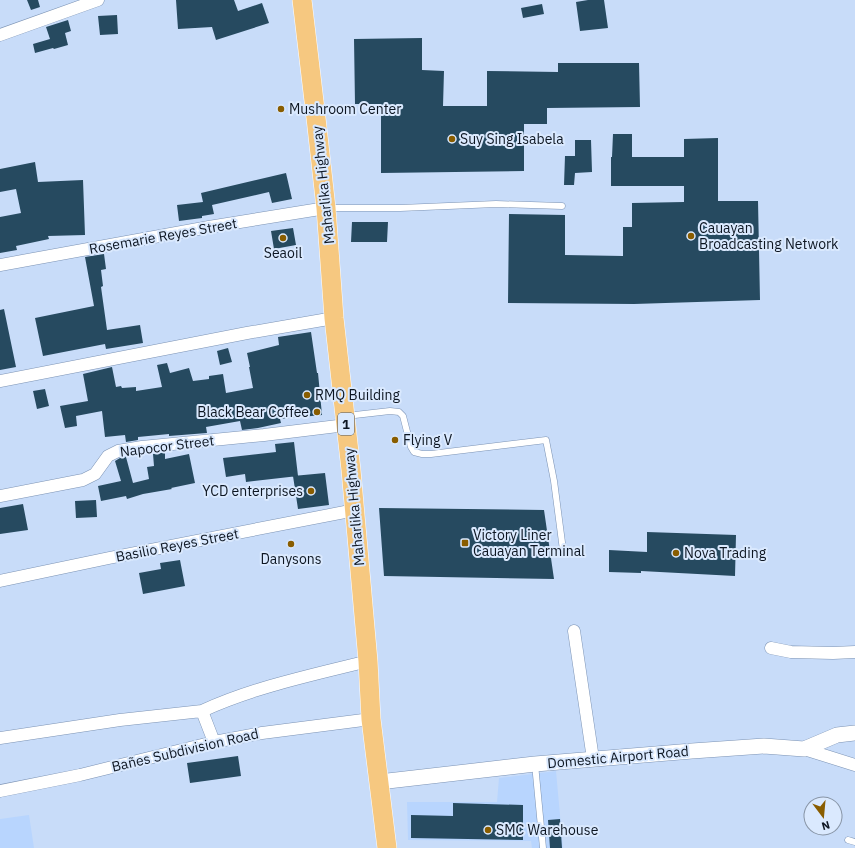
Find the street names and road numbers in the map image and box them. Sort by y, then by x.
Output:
street label: Maharlika Highway [308,125,338,245]
street label: Rosemarie Reyes Street [88,214,238,258]
road number: 1 [338,413,354,435]
street label: Napocor Street [119,431,215,461]
street label: Maharlika Highway [340,447,368,567]
street label: Basilio Reyes Street [114,524,240,566]
street label: Bañes Subdivision Road [110,724,260,776]
street label: Domestic Airport Road [547,742,689,772]

